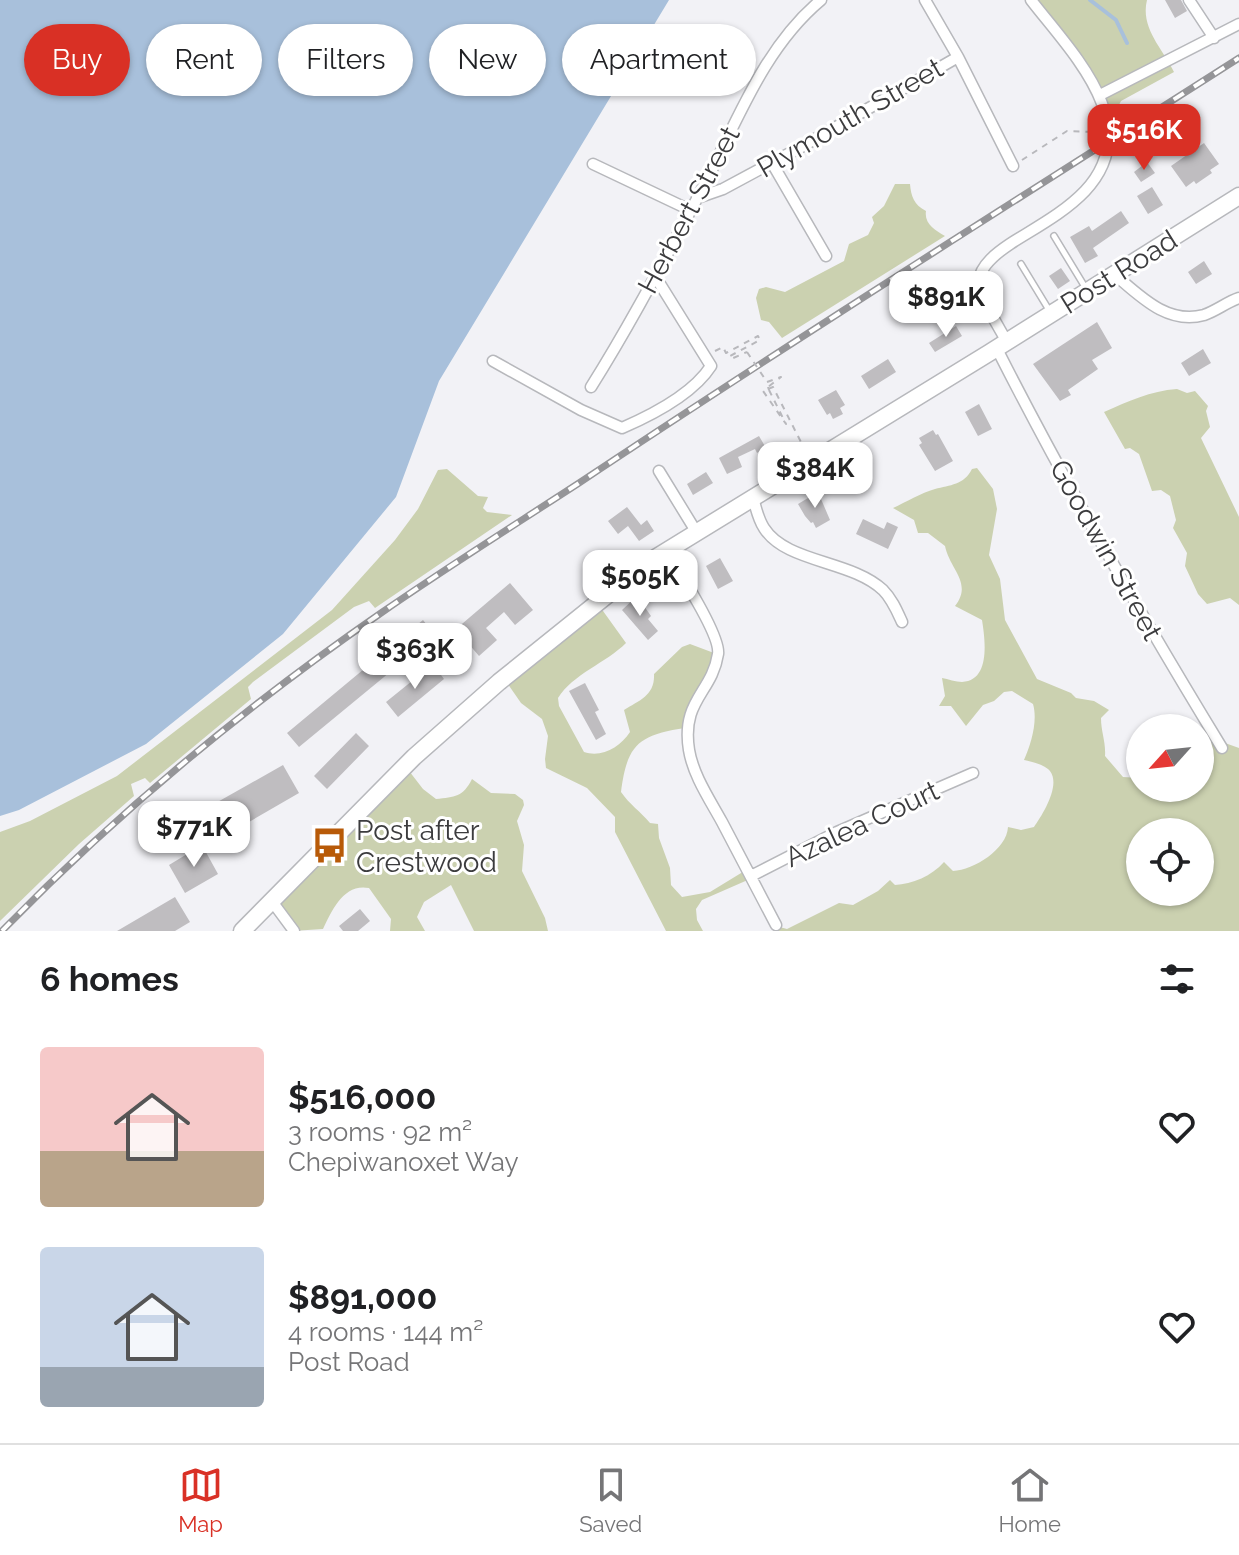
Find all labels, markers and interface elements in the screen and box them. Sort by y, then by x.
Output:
chip: Buy [24,24,130,96]
chip: Rent [146,24,262,96]
chip: Filters [278,24,413,96]
chip: New [429,24,546,96]
chip: Apartment [562,24,756,96]
street label: Plymouth Street [751,51,949,185]
pin: $516K [1088,104,1200,172]
text: $516K [1106,115,1182,145]
street label: Herbert Street [631,120,747,299]
street label: Post Road [1055,223,1183,321]
pin: $891K [890,271,1002,339]
text: $891K [907,282,985,312]
pin: $384K [759,442,871,510]
text: $384K [776,453,854,483]
street label: Goodwin Street [1043,454,1169,646]
pin: $505K [584,550,696,618]
text: $505K [601,561,679,591]
pin: $363K [359,623,471,691]
text: $363K [376,634,454,664]
north arrow [1126,714,1214,802]
map controls [1126,714,1214,906]
street label: Azalea Court [780,774,945,874]
pin: $771K [138,801,250,869]
text: $771K [156,812,232,842]
place label: Post after Crestwood [356,814,497,879]
button: locate [1126,818,1214,906]
bus stop icon: Post after Crestwood [311,827,349,865]
icon: filters [1155,957,1199,1001]
text: 6 homes [40,959,179,999]
text: $516,000 [288,1077,436,1117]
icon: home [104,1079,200,1175]
icon: heart [1155,1105,1199,1149]
text: 3 rooms · 92 m² [288,1117,472,1147]
text: Chepiwanoxet Way [288,1147,519,1177]
text: $891,000 [288,1277,437,1317]
icon: home [104,1279,200,1375]
icon: heart [1155,1305,1199,1349]
text: 4 rooms · 144 m² [288,1317,483,1347]
text: Post Road [288,1347,410,1377]
tab: Map [178,1463,223,1537]
tab: Saved [579,1463,642,1537]
tab: Home [999,1463,1061,1537]

